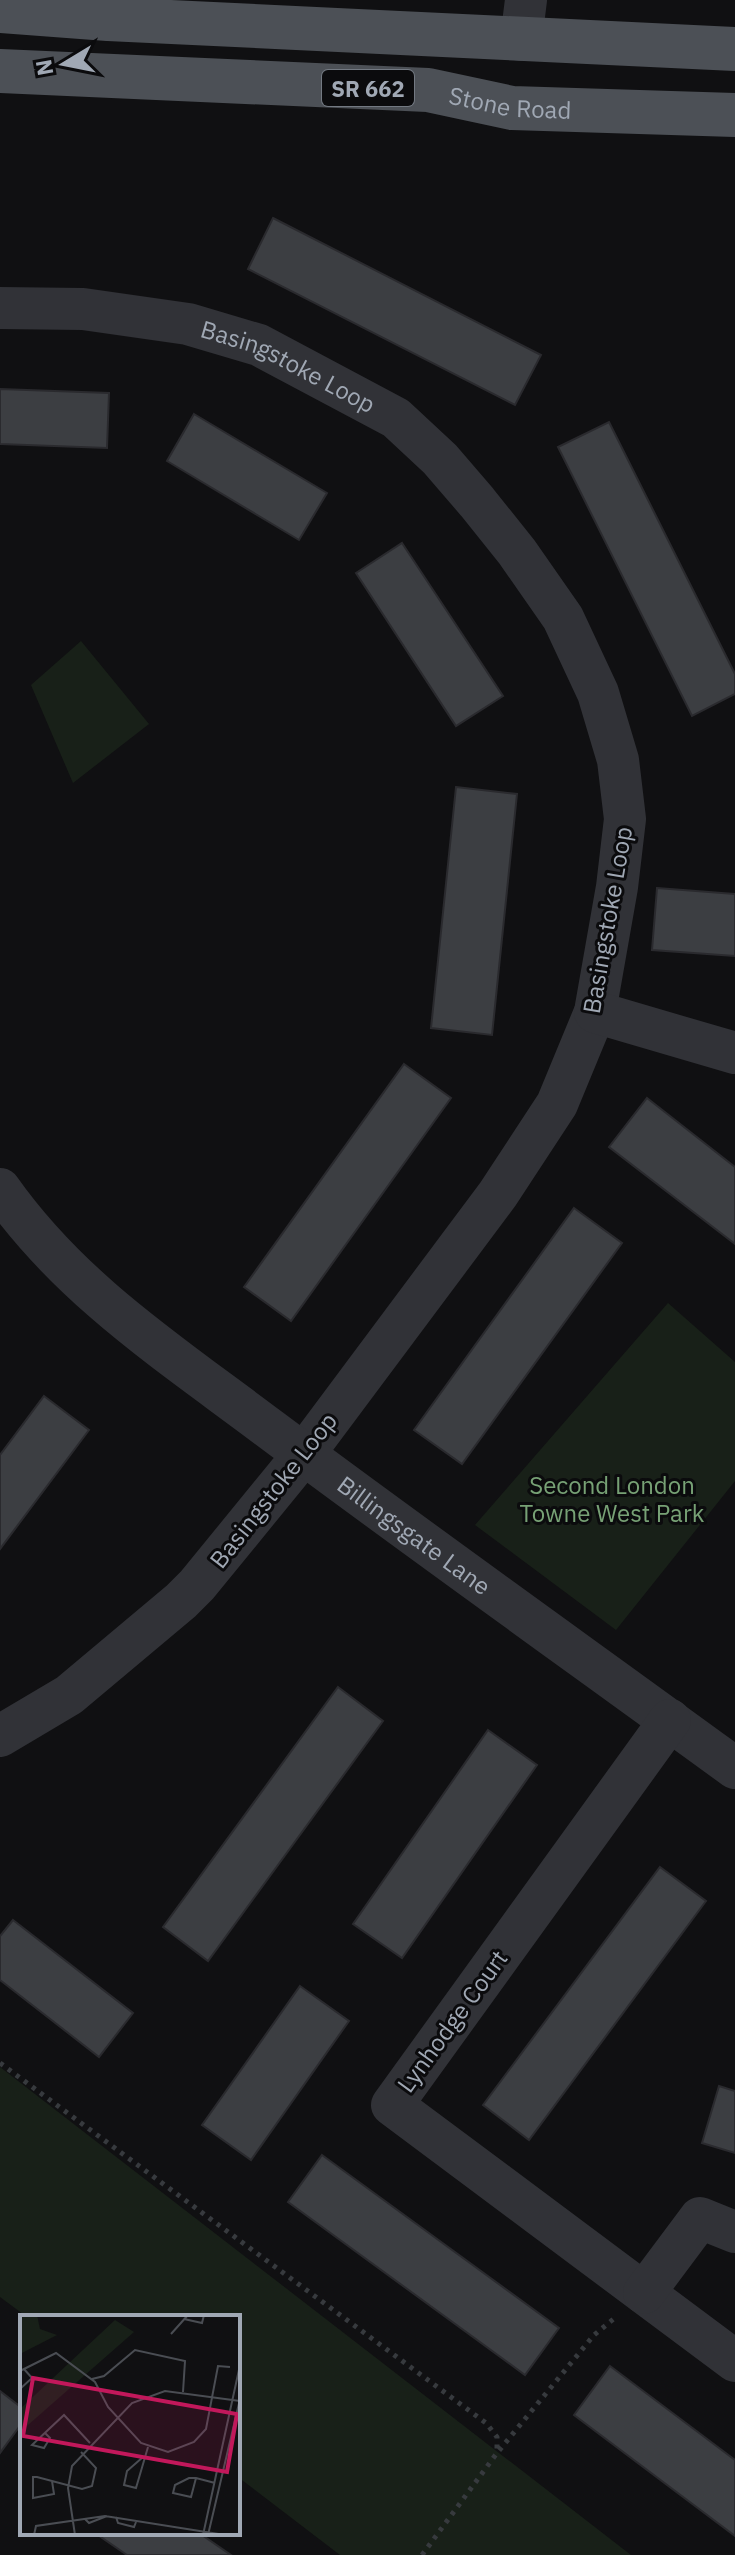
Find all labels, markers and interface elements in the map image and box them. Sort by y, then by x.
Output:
north arrow [24,24,104,104]
text: N [28,57,59,78]
road number: SR 662 [322,70,414,106]
street label: Stone Road [446,79,572,126]
street label: Basingstoke Loop [197,313,381,420]
street label: Basingstoke Loop [575,824,639,1016]
street label: Basingstoke Loop [202,1406,344,1574]
street label: Billingsgate Lane [331,1468,497,1602]
park label: Second London Towne West Park [520,1469,705,1529]
street label: Lynhodge Court [390,1943,514,2099]
inset map [20,2315,240,2535]

